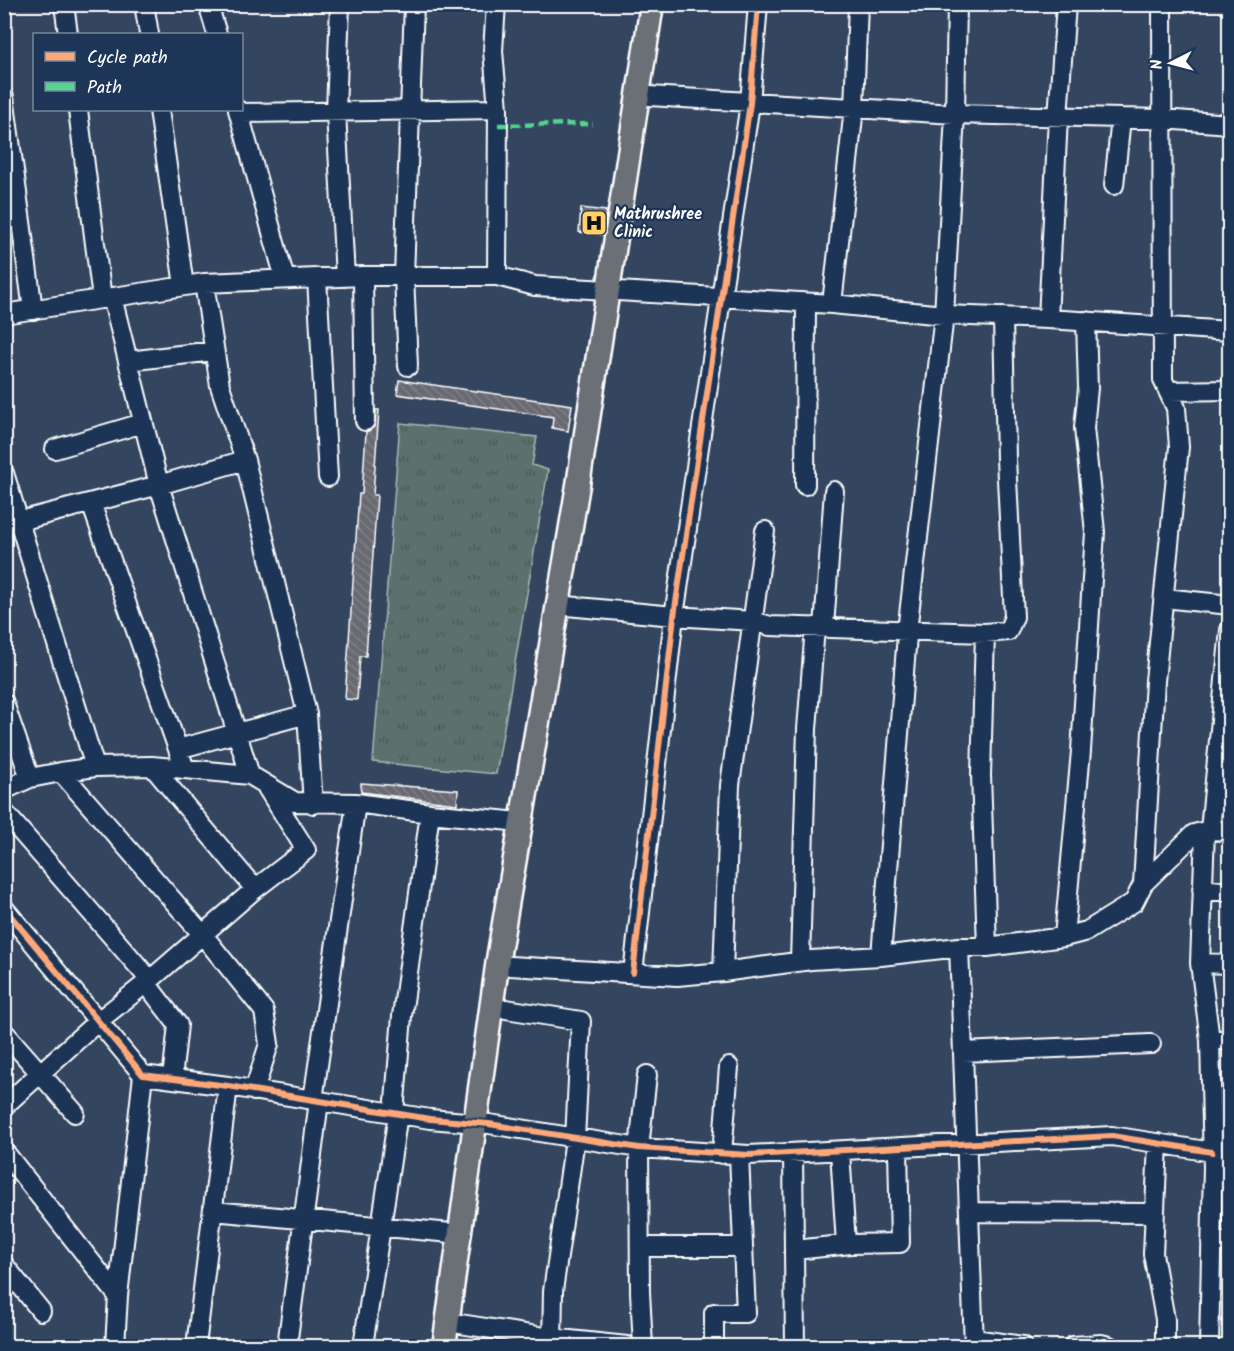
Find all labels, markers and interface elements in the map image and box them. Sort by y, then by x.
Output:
legend [33,33,243,111]
north arrow [1141,33,1201,93]
text: Cycle path [87,44,168,73]
text: N [1145,58,1171,71]
text: Path [87,74,122,103]
place label: Mathrushree Clinic [614,202,702,245]
hospital icon: Mathrushree Clinic [579,208,609,238]

